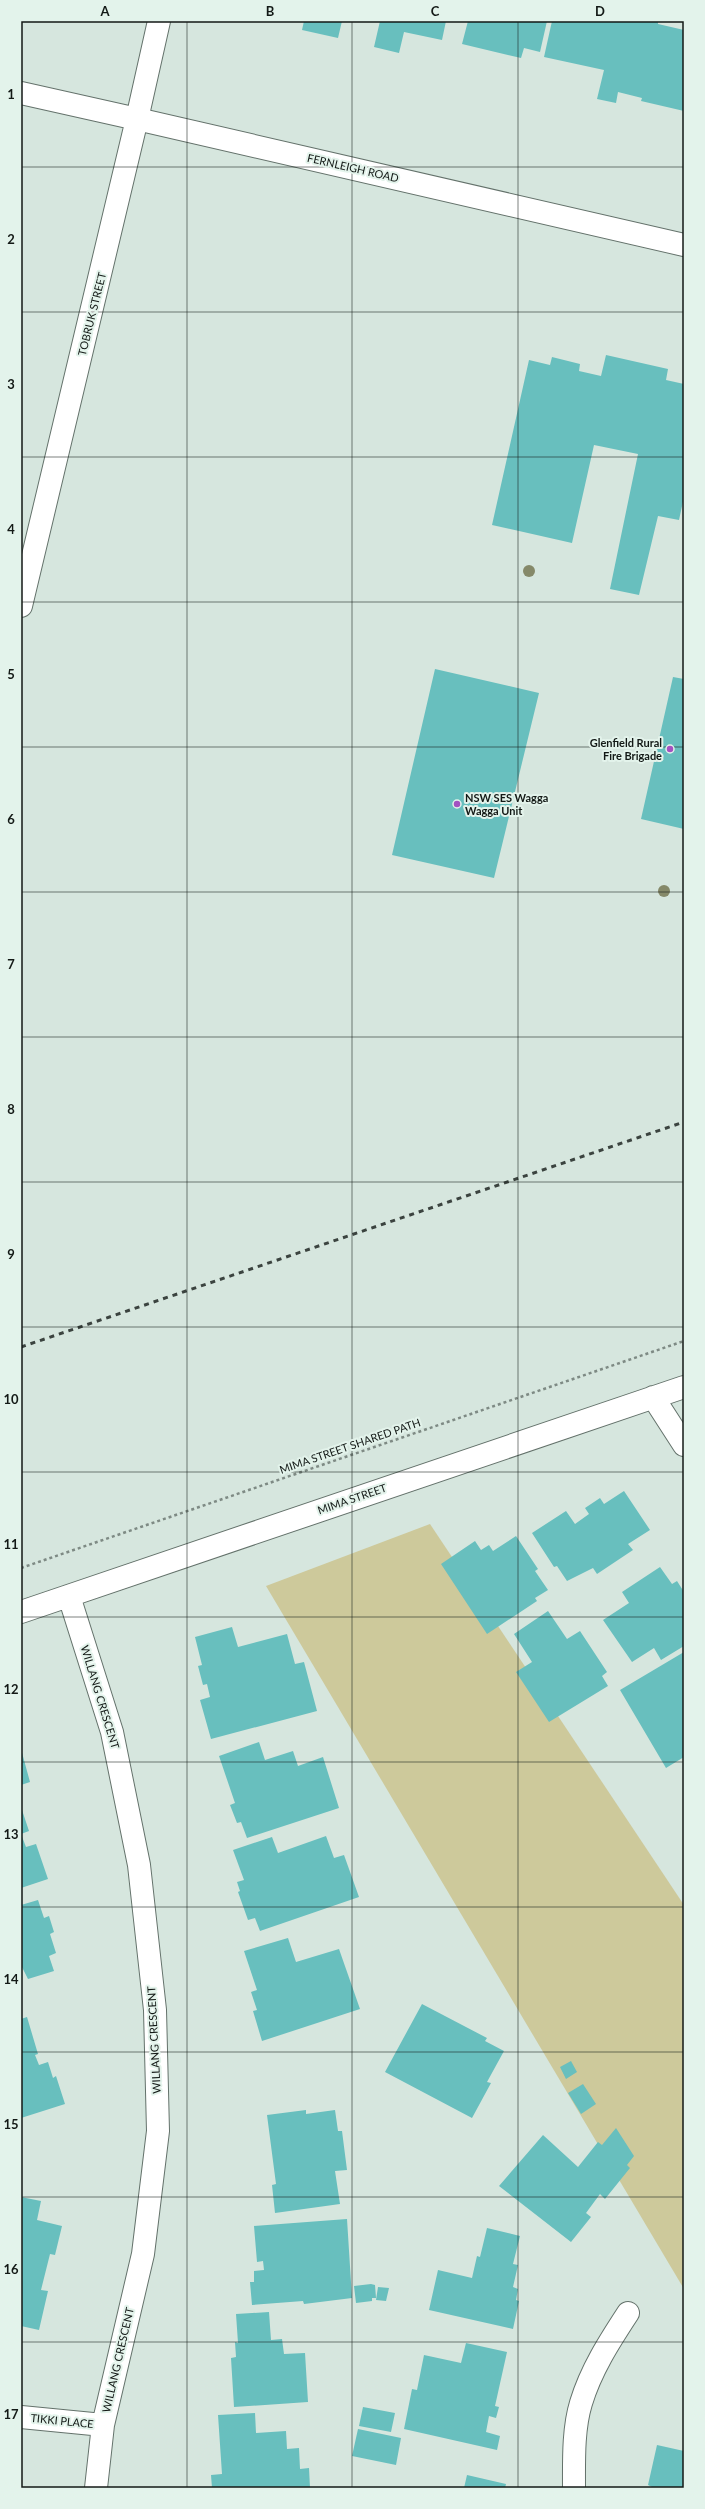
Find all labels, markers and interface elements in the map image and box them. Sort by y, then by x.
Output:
text: A [99,3,110,19]
text: B [266,3,275,19]
text: C [431,3,440,19]
text: D [595,3,605,19]
text: 1 [7,86,15,102]
street label: FERNLEIGH ROAD [306,151,400,184]
text: 2 [7,231,15,247]
street label: TOBRUK STREET [75,270,108,357]
text: 3 [7,376,15,392]
text: 4 [7,521,15,537]
text: 5 [7,666,15,682]
place label: Glenfield Rural Fire Brigade [590,736,662,762]
marker: Glenfield Rural Fire Brigade [665,744,675,754]
place label: NSW SES Wagga Wagga Unit [465,791,548,817]
marker: NSW SES Wagga Wagga Unit [452,799,462,809]
text: 6 [7,811,15,827]
text: 7 [7,956,15,972]
text: 8 [7,1101,15,1117]
text: 9 [7,1246,15,1262]
text: 10 [3,1391,19,1407]
street label: MIMA STREET SHARED PATH [278,1415,422,1476]
street label: MIMA STREET [316,1481,388,1516]
text: 11 [3,1536,19,1552]
street label: WILLANG CRESCENT [79,1643,123,1751]
text: 12 [3,1681,19,1697]
text: 13 [3,1826,19,1842]
text: 14 [3,1971,19,1987]
street label: WILLANG CRESCENT [144,1985,163,2094]
text: 15 [3,2116,19,2132]
text: 16 [3,2261,19,2277]
street label: WILLANG CRESCENT [99,2306,136,2414]
text: 17 [3,2406,19,2422]
street label: TIKKI PLACE [30,2411,94,2430]

